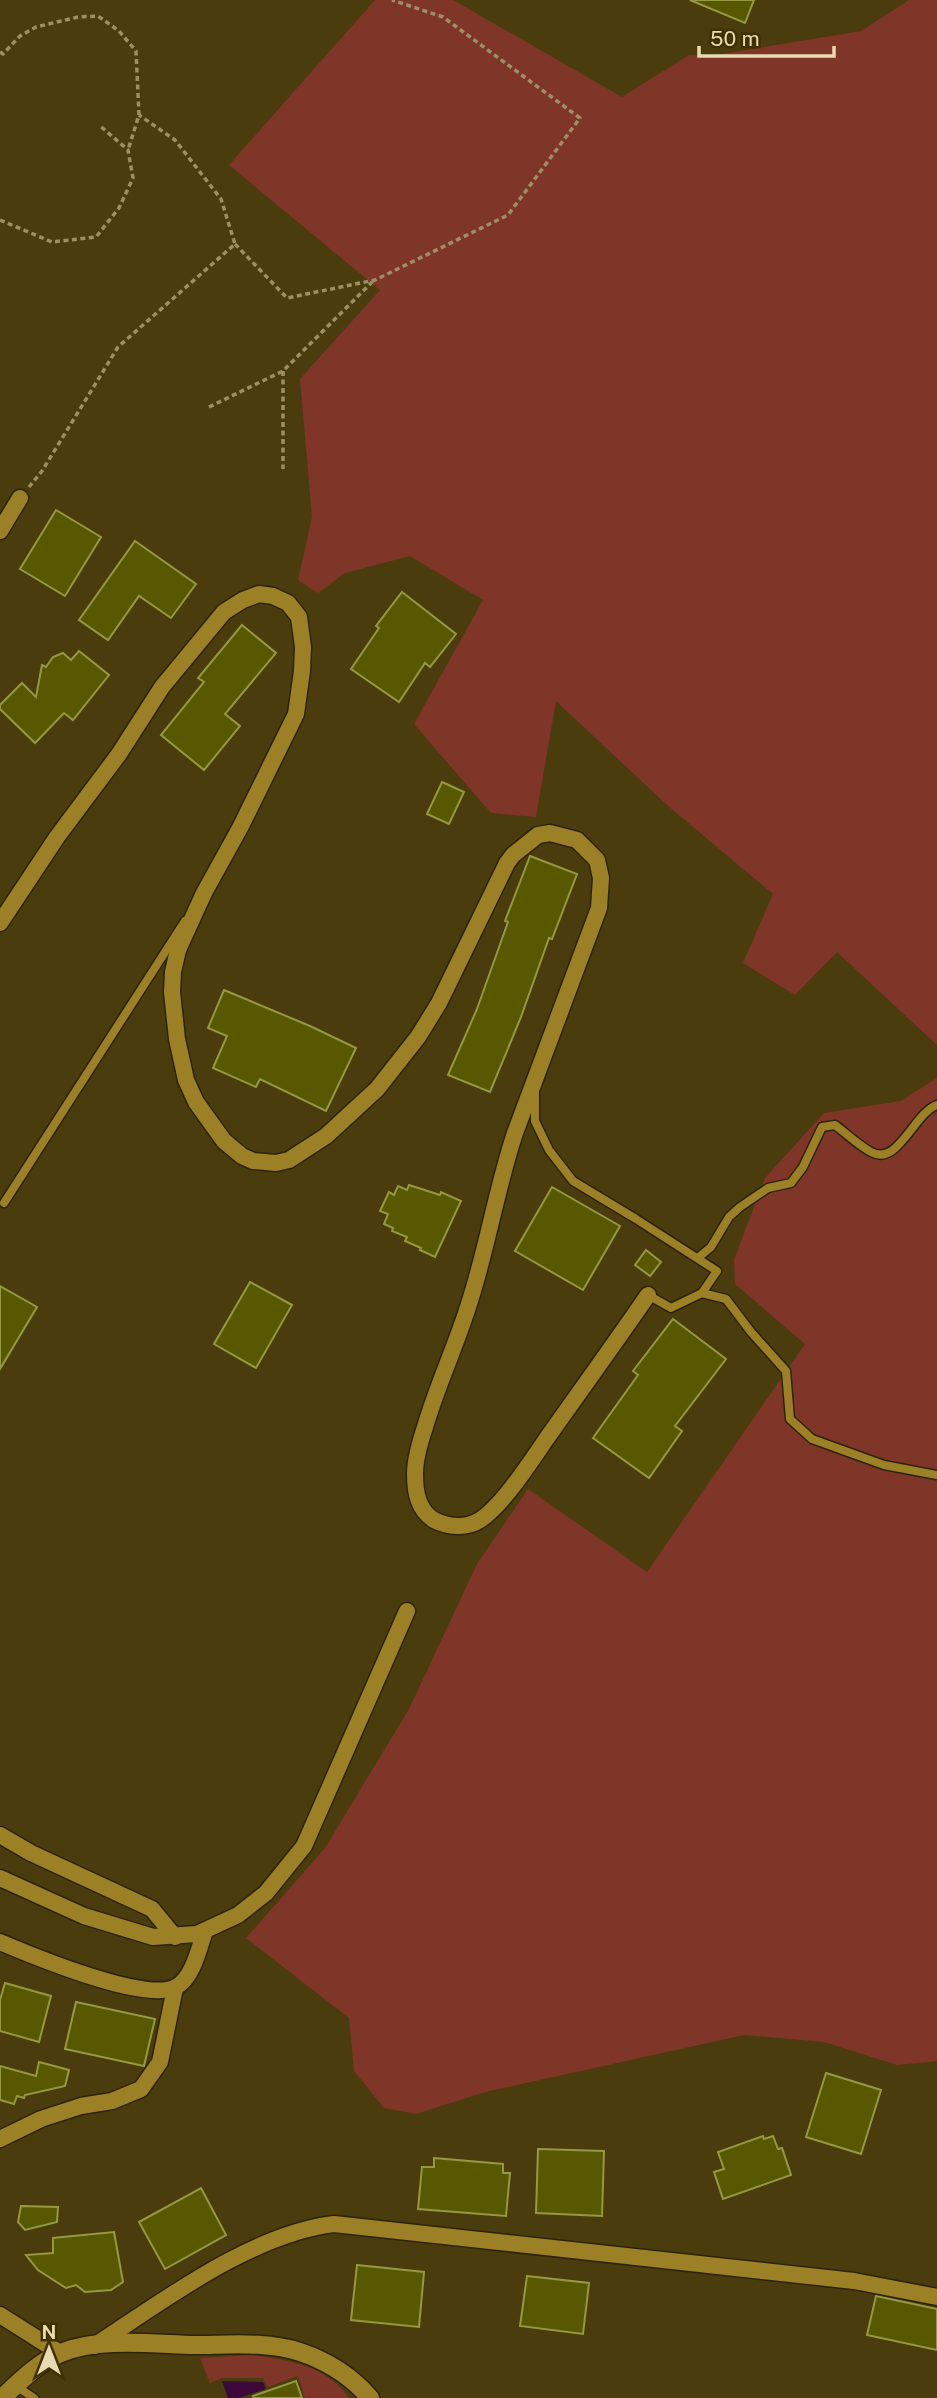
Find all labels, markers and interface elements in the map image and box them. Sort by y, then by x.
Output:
scale bar [699,14,834,58]
text: 50 m [710,26,760,51]
north arrow [14,2314,84,2384]
text: N [42,2321,56,2343]

